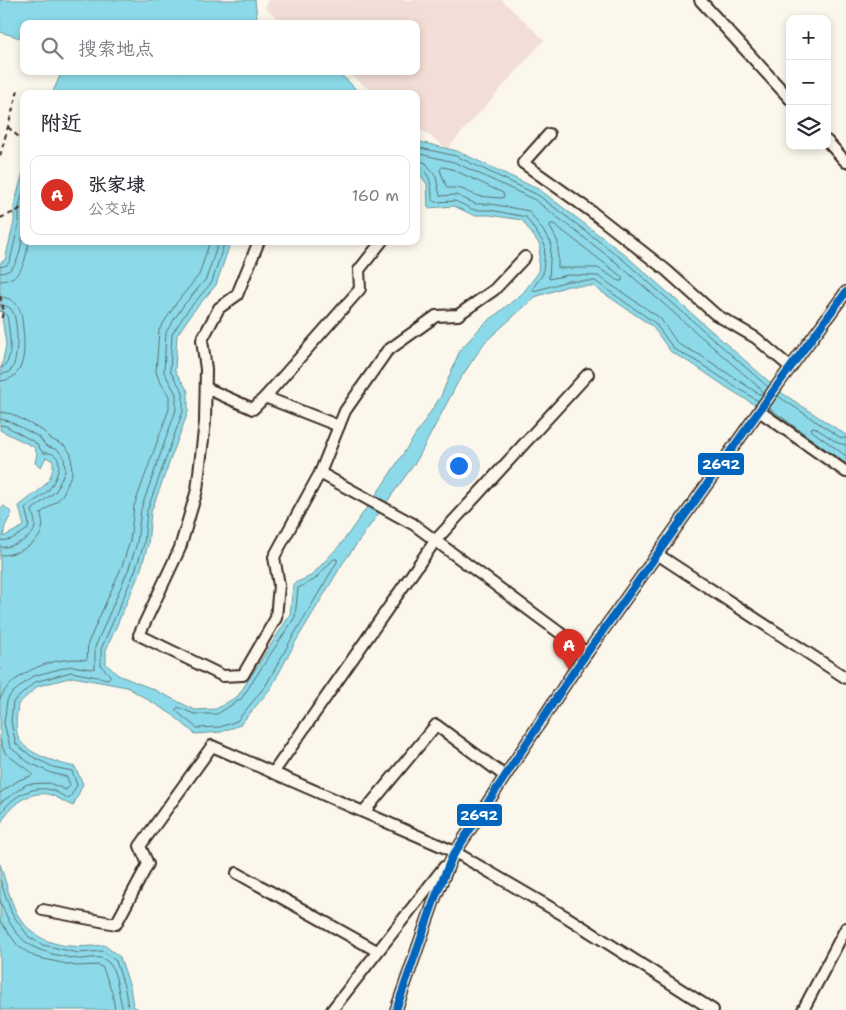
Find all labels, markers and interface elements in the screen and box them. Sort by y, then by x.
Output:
map controls [786,15,831,150]
button: + [786,15,831,60]
search box [20,20,420,75]
icon: search [38,34,66,62]
text: 搜索地点 [78,36,154,61]
button: − [786,60,831,105]
button: layers [786,105,831,150]
text: 附近 [40,109,82,137]
text: 张家埭 [88,172,145,197]
text: A [51,185,63,206]
text: 160 m [352,185,399,206]
text: 公交站 [88,198,136,219]
line badge: 2692 [697,452,745,476]
your location [446,453,472,479]
text: 2692 [702,455,740,473]
pin: A [553,629,585,670]
line badge: 2692 [456,803,503,827]
text: 2692 [460,806,498,824]

